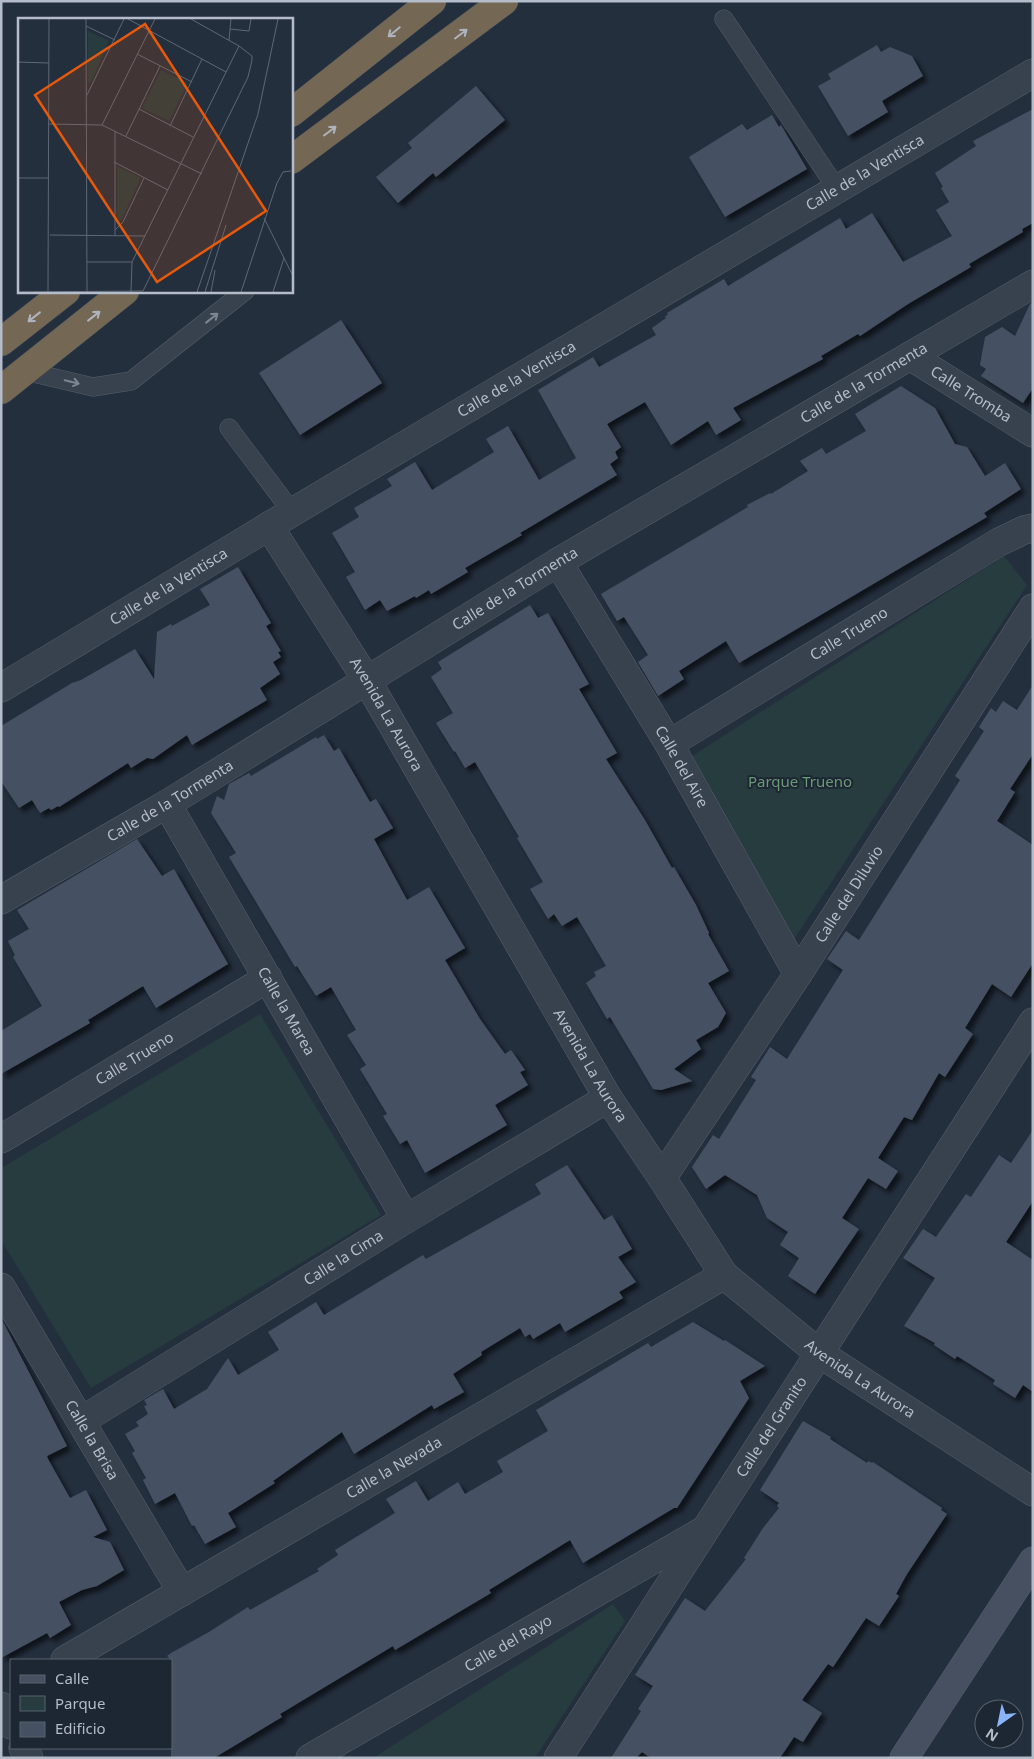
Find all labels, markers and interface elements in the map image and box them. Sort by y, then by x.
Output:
inset map [18,18,292,292]
one-way arrow [387,26,400,37]
one-way arrow [454,29,468,39]
one-way arrow [323,126,337,136]
street label: Calle de la Ventisca [802,129,927,215]
one-way arrow [27,311,40,322]
one-way arrow [87,311,101,321]
one-way arrow [205,312,218,323]
street label: Calle de la Ventisca [453,335,579,421]
street label: Calle de la Tormenta [796,337,931,427]
street label: Calle Tromba [927,360,1016,426]
one-way arrow [64,378,80,387]
street label: Calle de la Ventisca [106,542,231,629]
street label: Calle de la Tormenta [448,542,581,634]
street label: Calle Trueno [806,602,891,664]
street label: Avenida La Aurora [346,653,428,775]
street label: Calle del Aire [651,721,714,811]
street label: Calle de la Tormenta [103,755,237,846]
park label: Parque Trueno [748,771,852,791]
street label: Calle del Diluvio [810,841,887,946]
street label: Calle la Marea [254,963,321,1059]
street label: Avenida La Aurora [549,1005,632,1126]
street label: Calle Trueno [91,1026,177,1089]
street label: Calle la Cima [299,1225,386,1289]
street label: Avenida La Aurora [801,1334,920,1422]
street label: Calle del Granito [731,1372,811,1481]
street label: Calle la Brisa [61,1396,124,1483]
street label: Calle la Nevada [342,1431,445,1503]
street label: Calle del Rayo [460,1609,555,1676]
legend [10,1659,172,1749]
text: Calle [55,1668,89,1688]
text: Parque [55,1693,105,1713]
north arrow [974,1699,1024,1749]
text: Edificio [55,1718,106,1738]
text: N [982,1724,1002,1746]

